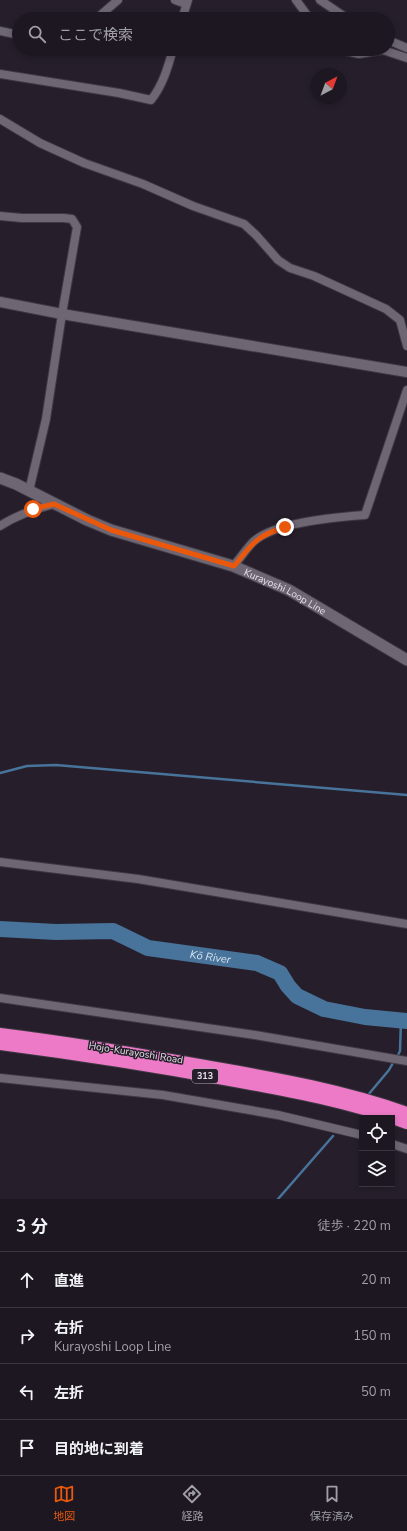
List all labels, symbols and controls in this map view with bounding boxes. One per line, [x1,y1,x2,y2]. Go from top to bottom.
search box [12,12,395,56]
icon: search [26,23,48,45]
text: ここで検索 [58,25,133,45]
north arrow [311,68,347,104]
route start [24,500,42,518]
route end [276,518,294,536]
street label: Kurayoshi Loop Line [242,566,328,618]
water label: Kō River [189,947,233,967]
street label: Hojo-Kurayoshi Road [88,1039,184,1067]
road number: 313 [192,1069,218,1083]
map controls [359,1115,395,1187]
button: locate [359,1115,395,1151]
button: layers [359,1151,395,1187]
text: 3 分 [16,1215,48,1238]
text: 徒歩 · 220 m [317,1217,391,1235]
icon: ahead [16,1269,38,1291]
text: 直進 [54,1271,84,1291]
text: 20 m [361,1271,391,1289]
text: 右折 [54,1318,84,1338]
icon: right [16,1325,38,1347]
text: 150 m [353,1327,391,1345]
text: Kurayoshi Loop Line [54,1338,171,1356]
icon: left [16,1381,38,1403]
text: 左折 [54,1383,84,1403]
text: 50 m [361,1383,391,1401]
icon: arrive [16,1437,38,1459]
text: 目的地に到着 [54,1439,144,1459]
tab: 地図 [53,1483,75,1524]
tab: 経路 [181,1483,203,1524]
tab: 保存済み [310,1483,354,1524]

